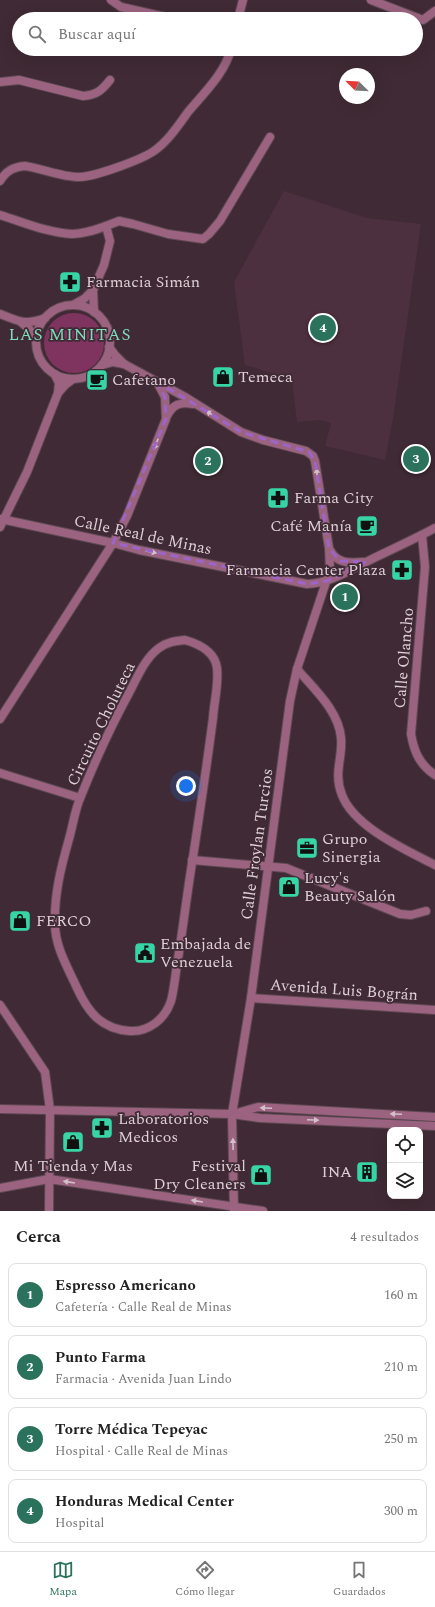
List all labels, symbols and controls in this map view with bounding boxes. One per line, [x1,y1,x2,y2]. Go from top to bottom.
search box [12,12,423,56]
icon: search [26,23,48,45]
text: Buscar aquí [58,23,136,46]
north arrow [339,68,375,104]
pharmacy icon: Farmacia Simán [57,269,83,295]
place label: Farmacia Simán [86,270,200,294]
pin: 4 [310,313,336,343]
district label: LAS MINITAS [8,322,132,348]
shop icon: Temeca [210,364,236,390]
place label: Temeca [238,365,293,389]
cafe icon: Cafetano [84,367,110,393]
place label: Cafetano [112,368,176,392]
one-way arrow [205,410,217,417]
one-way arrow [153,438,159,449]
pin: 3 [403,444,429,474]
pin: 2 [195,446,221,476]
one-way arrow [314,468,320,480]
pharmacy icon: Farma City [265,485,291,511]
place label: Farma City [294,486,374,510]
street label: Calle Real de Minas [72,509,214,561]
cafe icon: Café Manía [354,513,380,539]
place label: Café Manía [270,514,352,538]
one-way arrow [145,550,157,556]
pharmacy icon: Farmacia Center Plaza [389,557,415,583]
place label: Farmacia Center Plaza [226,558,386,582]
pin: 1 [332,582,358,612]
street label: Calle Olancho [388,607,420,709]
street label: Circuito Choluteca [61,658,141,790]
street label: Calle Froylan Turcios [235,767,279,921]
your location [176,776,196,796]
place label: Grupo Sinergia [322,827,381,869]
office icon: Grupo Sinergia [294,835,320,861]
place label: Lucy's Beauty Salón [304,866,396,908]
shop icon: Lucy's Beauty Salón [276,874,302,900]
shop icon: FERCO [7,908,33,934]
place label: FERCO [36,909,91,933]
place label: Embajada de Venezuela [160,932,251,974]
public building icon: Embajada de Venezuela [132,940,158,966]
street label: Avenida Luis Bográn [269,973,419,1007]
one-way arrow [260,1104,272,1111]
place label: Laboratorios Medicos [118,1107,209,1149]
one-way arrow [390,1111,402,1118]
pharmacy icon: Laboratorios Medicos [89,1115,115,1141]
one-way arrow [307,1117,319,1124]
map controls [387,1127,423,1199]
button: locate [387,1127,423,1163]
shop icon: Mi Tienda y Mas [60,1129,86,1155]
one-way arrow [230,1137,236,1150]
place label: Mi Tienda y Mas [13,1154,133,1178]
place label: Festival Dry Cleaners [153,1154,246,1196]
building icon: INA [354,1159,380,1185]
place label: INA [321,1160,352,1184]
shop icon: Festival Dry Cleaners [248,1162,274,1188]
button: layers [387,1163,423,1199]
one-way arrow [63,1179,75,1185]
one-way arrow [191,1198,203,1204]
text: Cerca [16,1224,61,1250]
text: 4 resultados [350,1227,419,1247]
text: Espresso Americano [55,1274,196,1297]
text: 1 [26,1285,34,1305]
text: 160 m [384,1285,418,1305]
text: Cafetería · Calle Real de Minas [55,1297,232,1317]
text: Punto Farma [55,1346,146,1369]
text: 2 [26,1357,34,1377]
text: 210 m [384,1357,418,1377]
text: Farmacia · Avenida Juan Lindo [55,1369,232,1389]
text: Torre Médica Tepeyac [55,1418,208,1441]
text: 3 [26,1429,34,1449]
text: 250 m [384,1429,418,1449]
text: Hospital · Calle Real de Minas [55,1441,228,1461]
text: Honduras Medical Center [55,1490,234,1513]
text: 4 [26,1501,34,1521]
text: 300 m [384,1501,418,1521]
text: Hospital [55,1513,104,1533]
tab: Mapa [49,1559,77,1600]
tab: Cómo llegar [175,1559,235,1600]
tab: Guardados [333,1559,386,1600]

